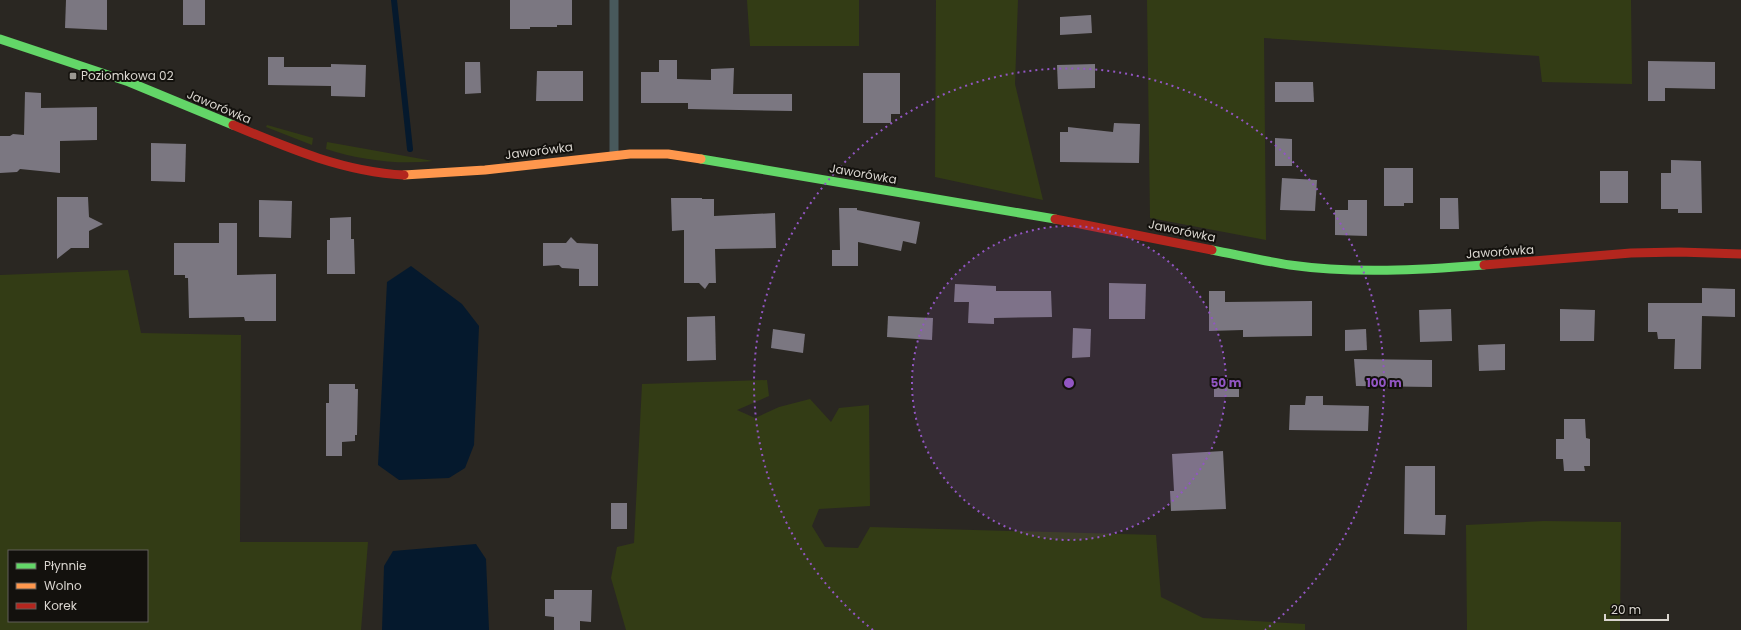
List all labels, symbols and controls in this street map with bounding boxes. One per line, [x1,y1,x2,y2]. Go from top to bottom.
place label: Poziomkowa 02 [81,67,174,84]
marker: Poziomkowa 02 [68,71,78,81]
street label: Jaworówka [184,85,254,128]
street label: Jaworówka [504,138,574,163]
street label: Jaworówka [828,159,898,188]
street label: Jaworówka [1147,215,1217,246]
street label: Jaworówka [1465,241,1535,262]
text: 50 m [1211,374,1242,391]
text: 100 m [1366,374,1402,391]
centre of rings [1062,376,1076,390]
legend [8,550,148,622]
text: Płynnie [44,557,86,574]
text: Wolno [44,577,82,594]
scale bar [1605,596,1668,622]
text: Korek [44,597,78,614]
text: 20 m [1611,601,1641,618]

